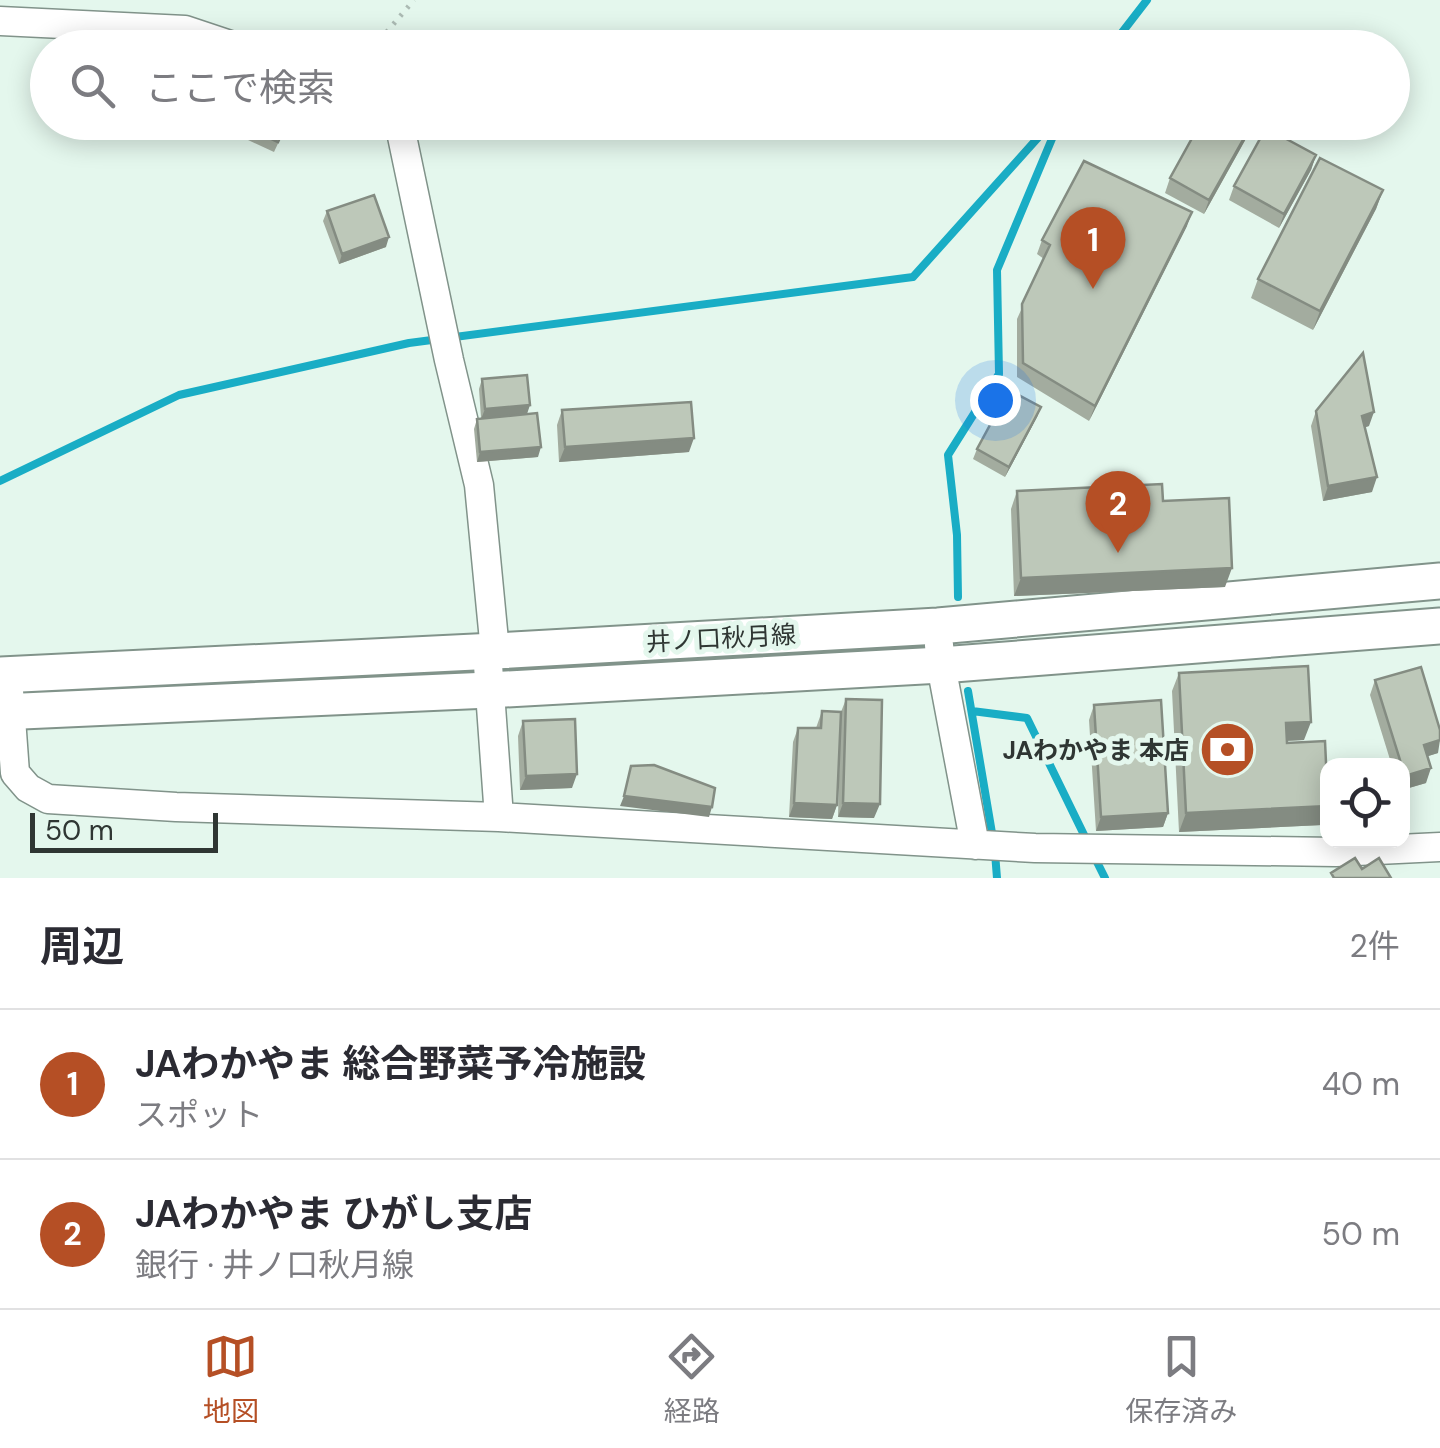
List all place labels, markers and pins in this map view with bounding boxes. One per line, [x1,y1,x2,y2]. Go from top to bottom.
pin: 1 [1060,206,1126,289]
pin: 2 [1086,470,1150,553]
bank icon: JAわかやま 本店 [1198,720,1258,780]
place label: JAわかやま 本店 [1003,734,1189,767]

